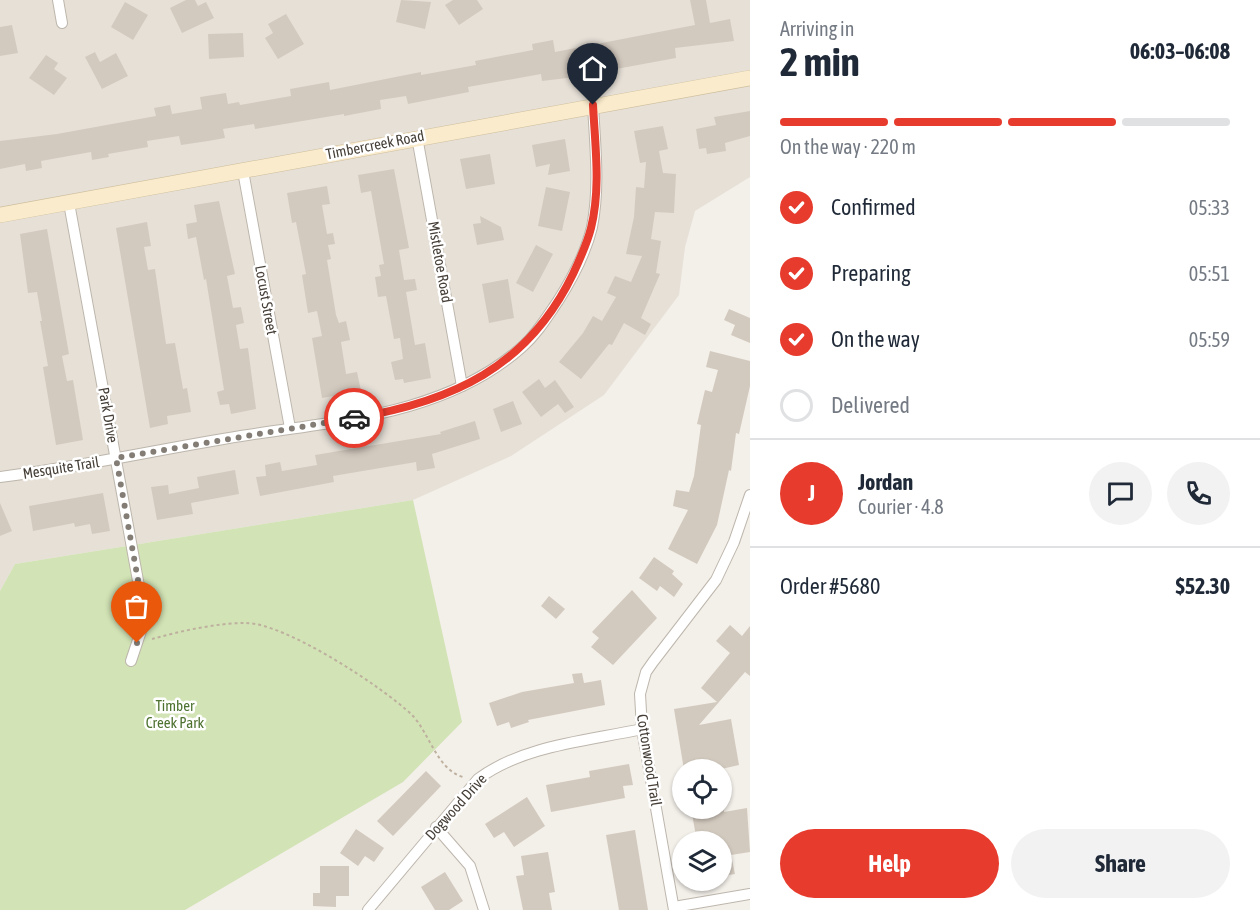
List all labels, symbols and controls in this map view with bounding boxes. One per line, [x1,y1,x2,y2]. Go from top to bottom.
text: Arriving in [780,17,854,40]
text: 06:03–06:08 [1130,38,1230,64]
text: 2 min [780,40,860,84]
pin [567,43,618,105]
icon: home [576,52,609,85]
street label: Timbercreek Road [324,127,425,162]
text: On the way · 220 m [780,135,916,158]
icon: check [780,191,813,224]
text: Confirmed [831,194,916,220]
text: 05:33 [1189,196,1230,219]
street label: Mistletoe Road [425,220,456,304]
icon: check [780,257,813,290]
text: Preparing [831,260,911,286]
text: 05:51 [1189,262,1230,285]
street label: Locust Street [252,264,281,336]
icon: check [780,323,813,356]
text: On the way [831,326,920,352]
text: 05:59 [1189,328,1230,351]
street label: Park Drive [95,386,122,444]
courier [324,388,384,448]
text: Delivered [831,392,910,418]
icon: car [338,402,371,435]
street label: Mesquite Trail [21,453,100,482]
button: chat [1089,462,1152,525]
button: phone [1167,462,1230,525]
text: Jordan [858,469,913,495]
text: J [808,480,815,506]
text: Courier · 4.8 [858,495,944,518]
text: Order #5680 [780,573,880,599]
text: $52.30 [1175,573,1230,599]
pin [111,581,162,643]
icon: bag [120,590,153,623]
park label: Timber Creek Park [146,697,205,731]
street label: Cottonwood Trail [634,713,665,807]
map controls [672,759,732,891]
button: locate [672,759,732,819]
street label: Dogwood Drive [422,770,490,843]
button: Help [780,829,999,898]
button: Share [1011,829,1230,898]
button: layers [672,831,732,891]

